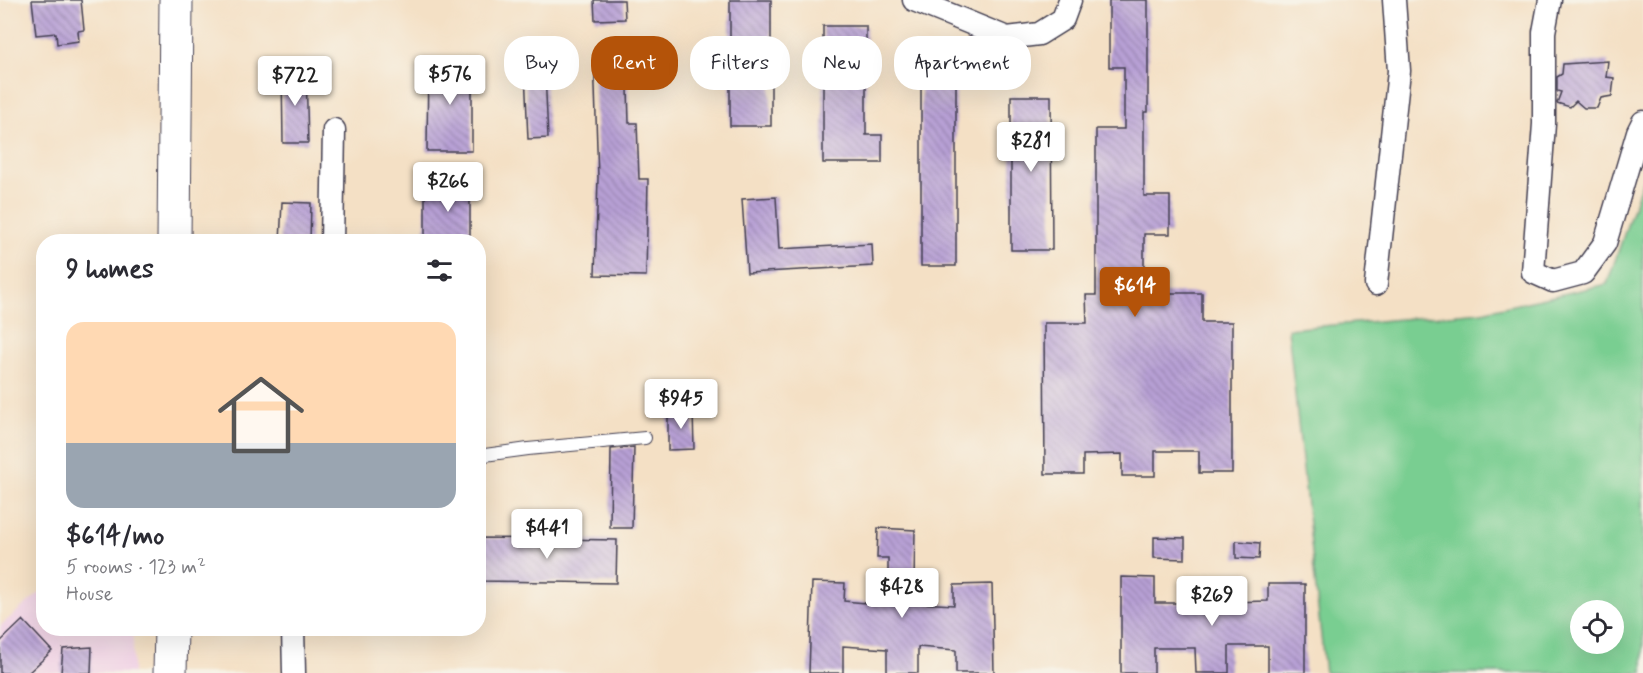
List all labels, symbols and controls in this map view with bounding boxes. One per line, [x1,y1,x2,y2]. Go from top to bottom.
chip: Buy [504,36,579,90]
chip: Rent [591,36,678,90]
chip: Filters [690,36,790,90]
chip: New [802,36,882,90]
chip: Apartment [894,36,1031,90]
pin: $576 [414,55,486,106]
pin: $722 [259,56,331,107]
text: $576 [428,61,472,88]
text: $722 [272,62,318,89]
pin: $281 [995,122,1067,173]
text: $281 [1011,128,1051,155]
pin: $266 [412,162,484,213]
text: $266 [427,168,469,195]
text: 9 homes [66,253,154,287]
icon: filters [423,254,456,287]
pin: $614 [1099,267,1171,318]
text: $614 [1114,273,1156,300]
icon: home [207,361,315,469]
pin: $945 [645,379,717,430]
text: $945 [659,385,703,412]
pin: $441 [511,509,583,560]
text: $441 [525,515,569,542]
text: $614/mo [66,520,164,554]
text: 5 rooms · 123 m² [66,554,206,581]
pin: $428 [866,568,938,619]
text: $428 [880,574,924,601]
pin: $269 [1176,576,1248,627]
text: House [66,581,113,608]
text: $269 [1190,582,1234,609]
map controls [1570,600,1624,654]
button: locate [1570,600,1624,654]

